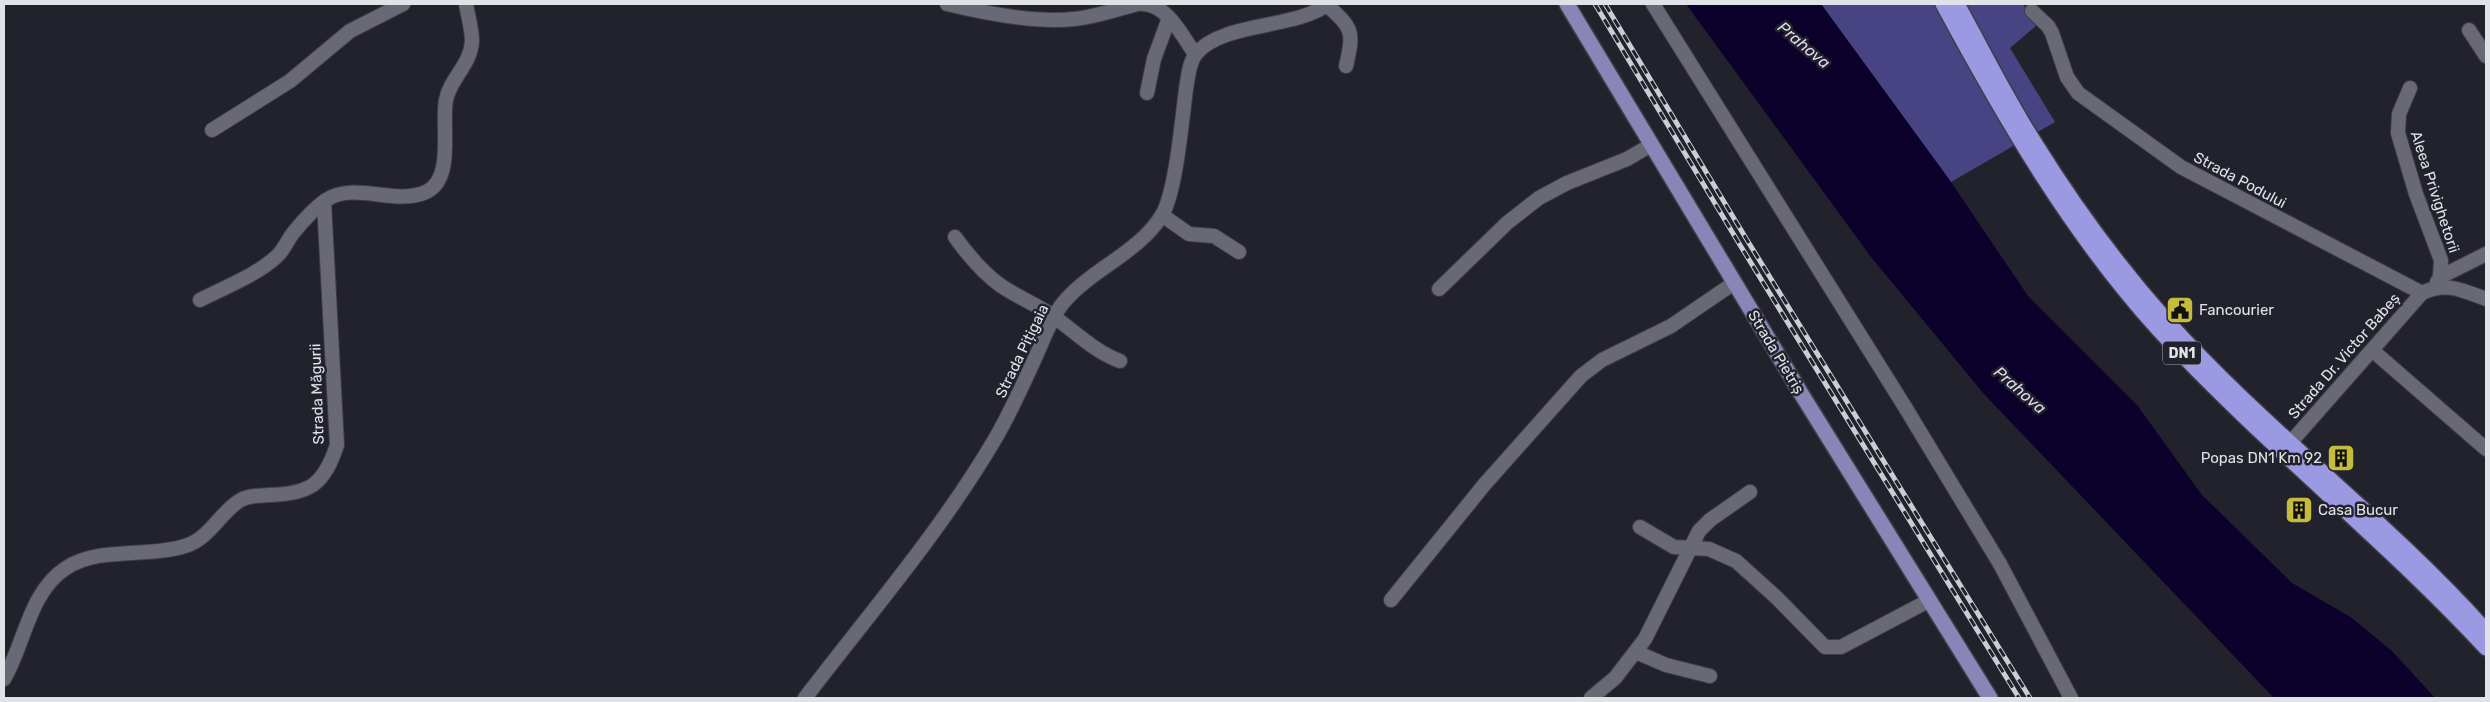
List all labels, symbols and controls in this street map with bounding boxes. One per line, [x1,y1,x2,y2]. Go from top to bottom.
water label: Prahova [1774,18,1834,72]
street label: Aleea Privighetorii [2407,129,2463,255]
street label: Strada Podului [2191,148,2289,212]
street label: Strada Dr. Victor Babeș [2284,289,2404,423]
public building icon: Fancourier [2165,295,2195,325]
street label: Strada Pițigaia [992,301,1052,401]
place label: Fancourier [2199,301,2274,319]
street label: Strada Pietriș [1744,307,1808,397]
road number: DN1 [2163,342,2201,364]
street label: Strada Măgurii [306,343,328,445]
water label: Prahova [1990,362,2050,418]
building icon: Popas DN1 Km 92 [2326,443,2356,473]
place label: Popas DN1 Km 92 [2201,449,2322,467]
building icon: Casa Bucur [2284,495,2314,525]
place label: Casa Bucur [2318,501,2398,519]

